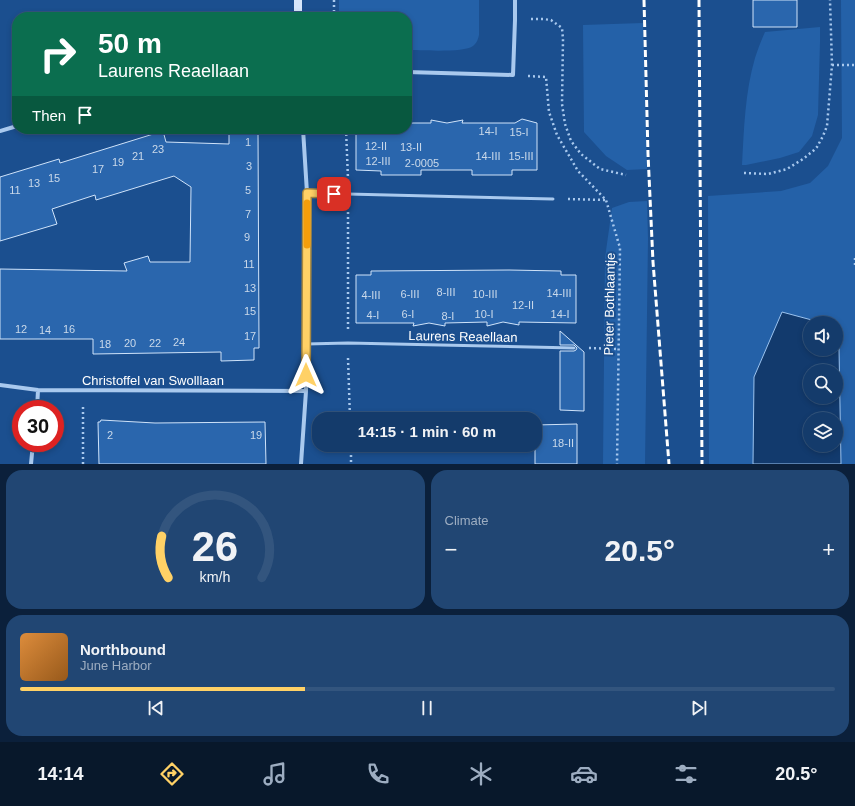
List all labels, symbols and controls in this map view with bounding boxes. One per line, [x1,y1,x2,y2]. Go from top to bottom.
icon: right [32,28,84,80]
text: 50 m [98,28,162,59]
text: Laurens Reaellaan [98,61,249,81]
icon: arrive [74,104,96,126]
text: Then [32,107,66,124]
house number: 14-I [479,125,497,137]
house number: 15-I [510,126,528,138]
house number: 1 [245,136,251,148]
house number: 12-II [365,140,387,152]
house number: 13-II [400,141,422,153]
house number: 23 [152,143,164,155]
house number: 21 [132,150,144,162]
house number: 14-III [475,150,501,162]
house number: 15-III [508,150,534,162]
house number: 12-III [365,155,391,167]
house number: 19 [112,156,124,168]
house number: 2-0005 [405,157,439,169]
house number: 3 [246,160,252,172]
house number: 17 [92,163,104,175]
house number: 15 [48,172,60,184]
house number: 13 [28,177,40,189]
pin [317,177,351,211]
icon: arrive [323,183,345,205]
house number: 11 [9,184,21,196]
house number: 5 [245,184,251,196]
house number: 7 [245,208,251,220]
house number: 9 [244,231,250,243]
street label: Pieter Bothlaantje [601,253,618,355]
house number: 11 [243,258,255,270]
house number: 13 [244,282,256,294]
house number: 8-III [437,286,455,298]
house number: 14-III [546,287,572,299]
house number: 6-III [401,288,419,300]
house number: 10-III [472,288,498,300]
house number: 4-III [362,289,380,301]
house number: 12-II [512,299,534,311]
house number: 15 [244,305,256,317]
house number: 6-I [402,308,414,320]
house number: 10-I [475,308,493,320]
house number: 14-I [551,308,569,320]
house number: 4-I [367,309,379,321]
house number: 8-I [442,310,454,322]
map controls [803,316,843,452]
button: sound [803,316,843,356]
house number: 12 [15,323,27,335]
house number: 16 [63,323,75,335]
house number: 14 [39,324,51,336]
street label: Laurens Reaellaan [408,328,518,345]
house number: 17 [244,330,256,342]
house number: 24 [173,336,185,348]
house number: 20 [124,337,136,349]
house number: 22 [149,337,161,349]
house number: 18 [99,338,111,350]
position arrow [285,354,327,396]
button: search [803,364,843,404]
street label: Christoffel van Swolllaan [82,373,224,388]
speed limit sign: 30 [12,400,64,452]
button: layers [803,412,843,452]
text: 14:15 · 1 min · 60 m [358,423,496,440]
house number: 2 [107,429,113,441]
house number: 19 [250,429,262,441]
house number: 18-II [552,437,574,449]
text: Climate [445,513,489,528]
text: 26 [192,522,238,569]
text: 20.5° [605,534,675,567]
text: − [445,537,457,562]
text: + [822,537,835,562]
text: km/h [200,568,231,584]
text: Northbound [80,641,166,658]
text: June Harbor [80,658,152,673]
icon: previous [145,697,167,719]
icon: pause [416,697,438,719]
icon: next [688,697,710,719]
icon: directions [158,760,186,788]
icon: music [261,760,289,788]
icon: phone [364,760,392,788]
icon: climate [467,760,495,788]
icon: car [570,760,598,788]
icon: filters [672,760,700,788]
text: 14:14 [37,764,83,784]
text: 20.5° [775,764,817,784]

